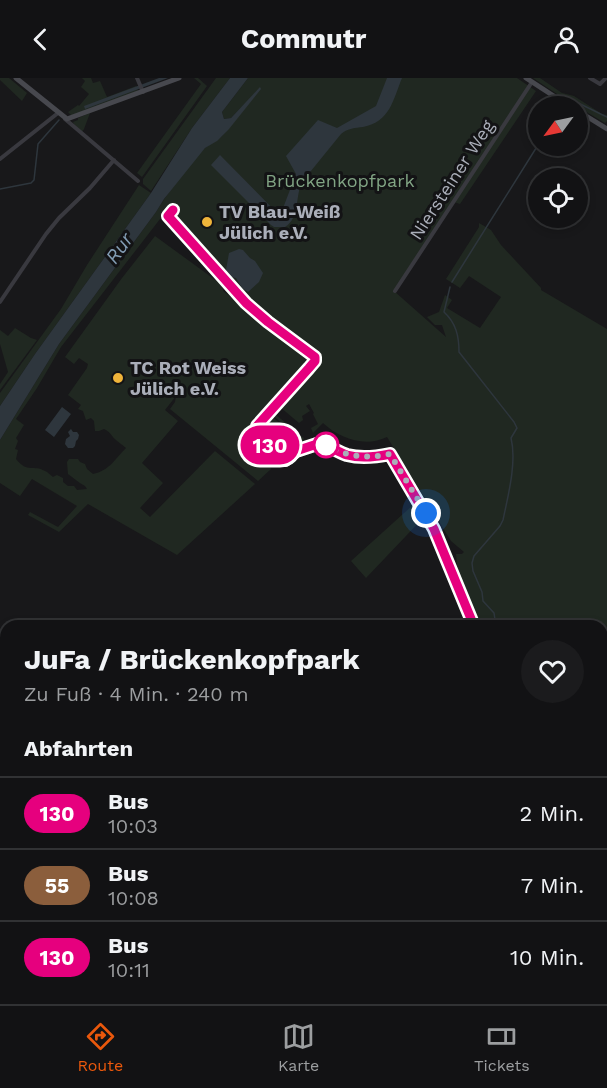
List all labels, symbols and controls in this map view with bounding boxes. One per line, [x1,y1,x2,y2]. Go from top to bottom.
icon: back [24,23,57,56]
text: Commutr [241,23,366,55]
icon: person [550,23,583,56]
north arrow [528,96,588,156]
map controls [528,96,588,228]
street label: Niersteiner Weg [405,116,498,243]
button: locate [528,168,588,228]
park label: Brückenkopfpark [265,170,415,191]
place label: TV Blau-Weiß Jülich e.V. [219,201,341,243]
marker: TV Blau-Weiß Jülich e.V. [200,215,214,229]
water label: Rur [100,227,139,268]
place label: TC Rot Weiss Jülich e.V. [130,357,247,399]
marker: TC Rot Weiss Jülich e.V. [111,371,125,385]
line badge: 130 [236,426,304,464]
unlabelled marker [313,432,339,458]
text: 130 [252,433,288,458]
your location [411,498,441,528]
button: heart [521,640,584,703]
text: JuFa / Brückenkopfpark [24,643,360,676]
text: Zu Fuß · 4 Min. · 240 m [24,682,248,706]
text: Abfahrten [24,736,133,761]
text: Bus [108,789,148,814]
text: 130 [39,801,75,826]
text: 2 Min. [520,801,584,826]
text: 10:03 [108,814,158,838]
text: Bus [108,861,148,886]
text: 55 [45,873,69,898]
text: 7 Min. [521,873,584,898]
text: 10:08 [108,886,159,910]
text: Bus [108,933,148,958]
text: 130 [39,945,75,970]
text: 10 Min. [510,945,584,970]
text: 10:11 [108,958,150,982]
tab: Route [77,1020,123,1075]
tab: Karte [278,1020,319,1075]
tab: Tickets [474,1020,530,1075]

